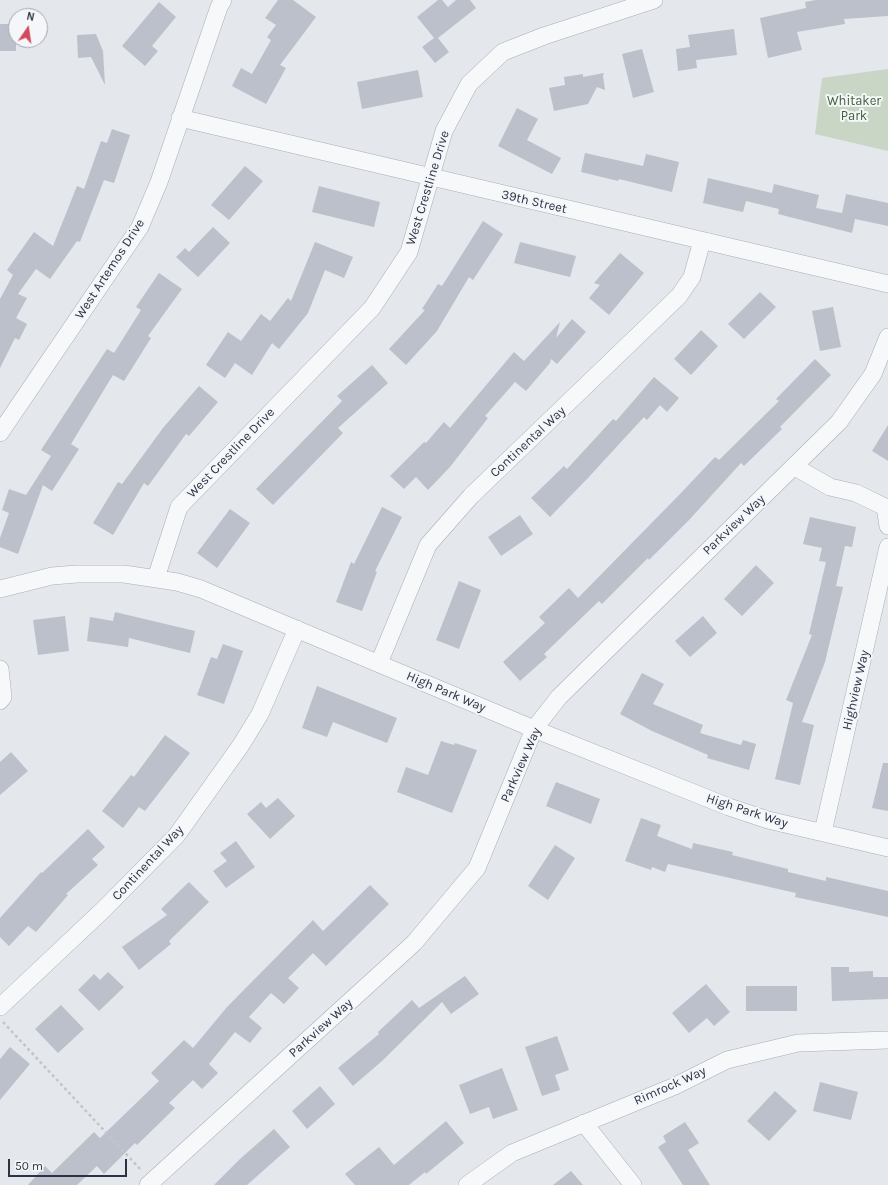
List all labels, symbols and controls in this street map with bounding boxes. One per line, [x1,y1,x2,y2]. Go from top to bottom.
north arrow [8,8,48,48]
text: N [25,10,36,24]
park label: Whitaker Park [827,93,881,124]
street label: West Crestline Drive [403,129,453,247]
street label: 39th Street [500,187,568,217]
street label: West Artemos Drive [72,216,148,322]
street label: Continental Way [487,403,569,481]
street label: West Crestline Drive [184,405,278,501]
street label: Parkview Way [700,491,768,559]
street label: Highview Way [839,648,873,732]
street label: High Park Way [404,668,488,716]
street label: Parkview Way [498,725,544,805]
street label: High Park Way [704,790,790,832]
street label: Continental Way [109,822,187,904]
street label: Parkview Way [286,995,356,1061]
street label: Rimrock Way [632,1063,708,1109]
scale bar [10,1151,129,1177]
text: 50 m [15,1159,43,1173]

